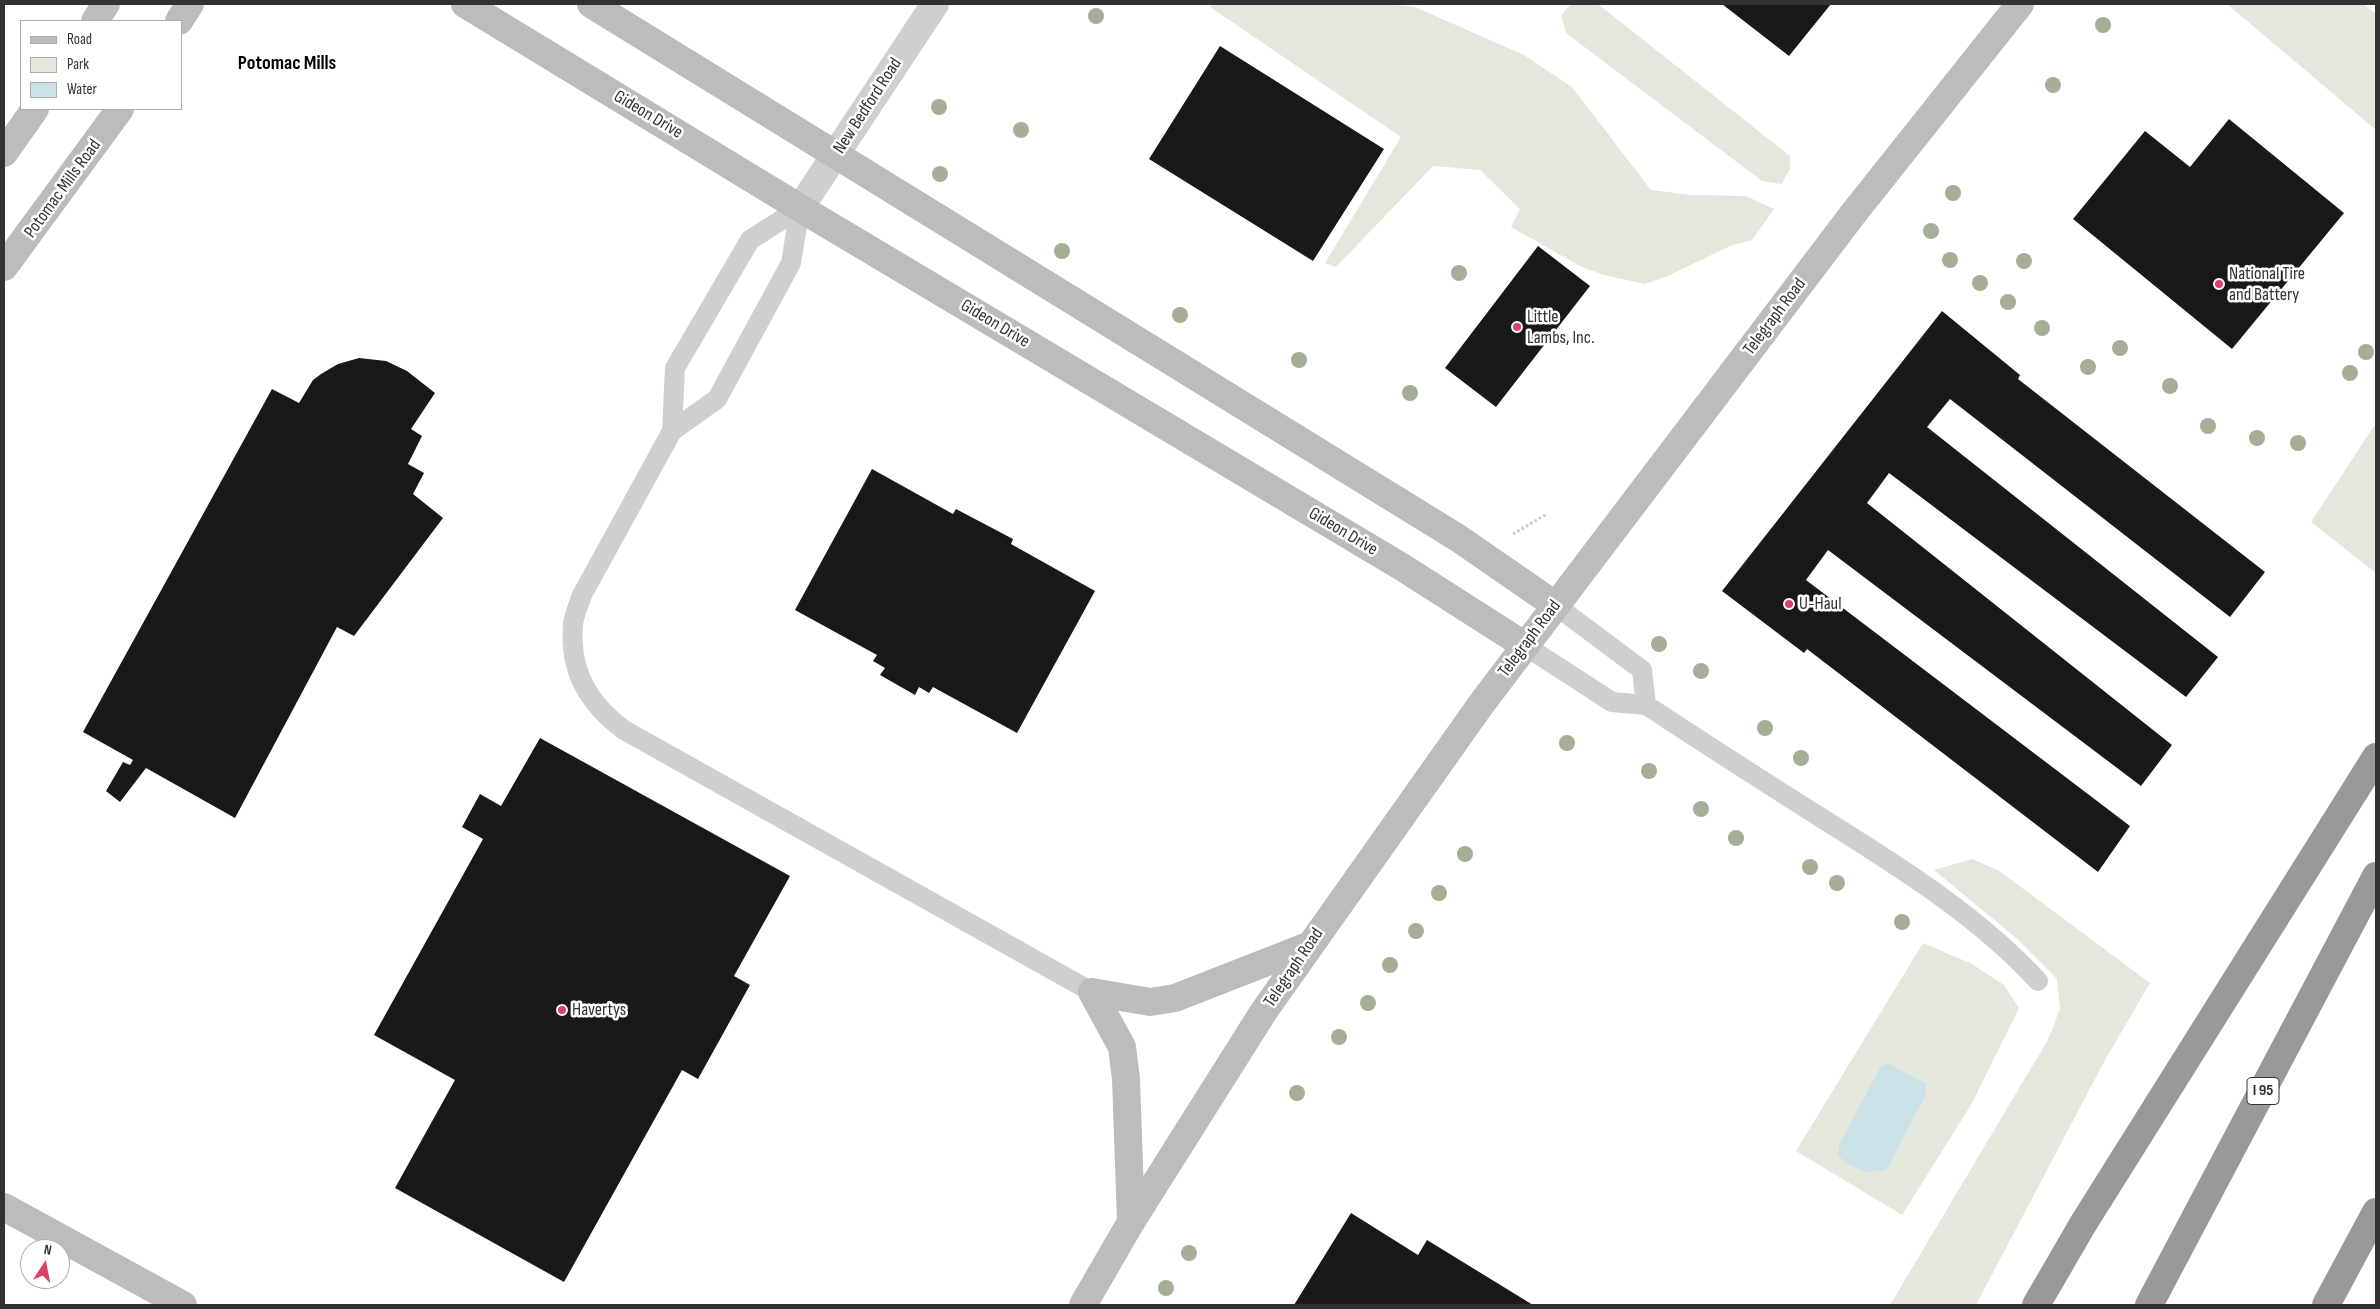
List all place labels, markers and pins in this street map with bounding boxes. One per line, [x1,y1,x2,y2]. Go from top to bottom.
place label: National Tire and Battery [2229,263,2305,306]
marker: National Tire and Battery [2213,278,2225,290]
place label: Little Lambs, Inc. [1527,306,1595,348]
marker: Little Lambs, Inc. [1511,321,1523,333]
place label: U-Haul [1799,593,1841,615]
marker: U-Haul [1783,598,1795,610]
place label: Havertys [572,999,626,1021]
marker: Havertys [556,1004,568,1016]

